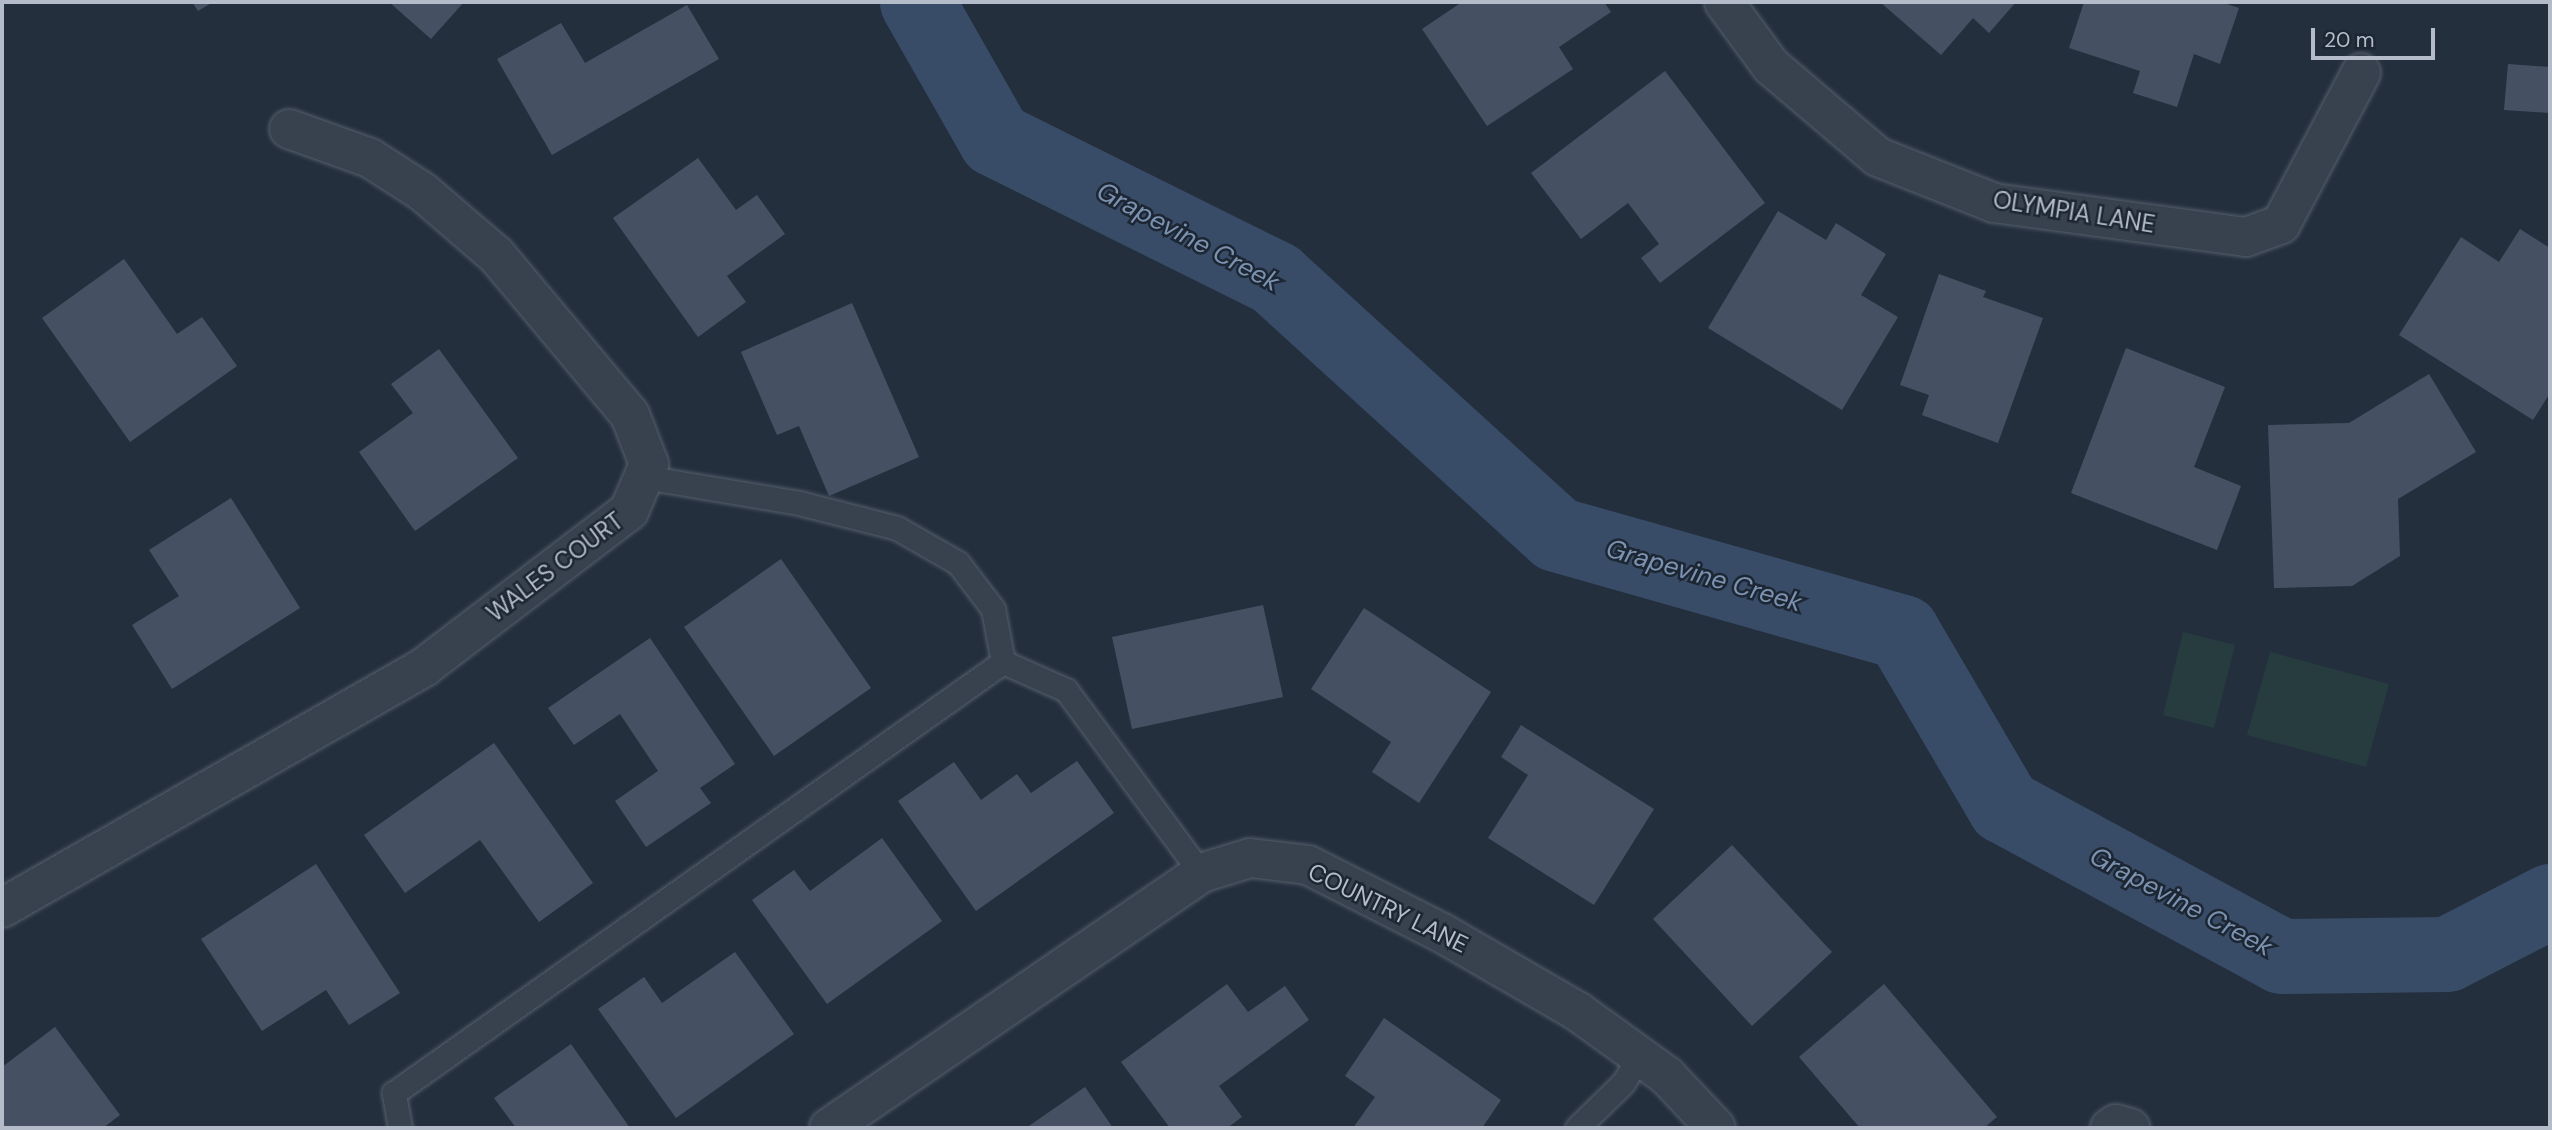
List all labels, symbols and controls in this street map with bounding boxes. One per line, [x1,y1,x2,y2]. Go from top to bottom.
scale bar [2314,14,2438,58]
text: 20 m [2324,26,2375,54]
water label: Grapevine Creek [1091,176,1285,298]
street label: OLYMPIA LANE [1991,185,2157,239]
street label: WALES COURT [481,506,629,628]
water label: Grapevine Creek [1602,533,1806,619]
water label: Grapevine Creek [2084,841,2278,963]
street label: COUNTRY LANE [1303,857,1473,959]

